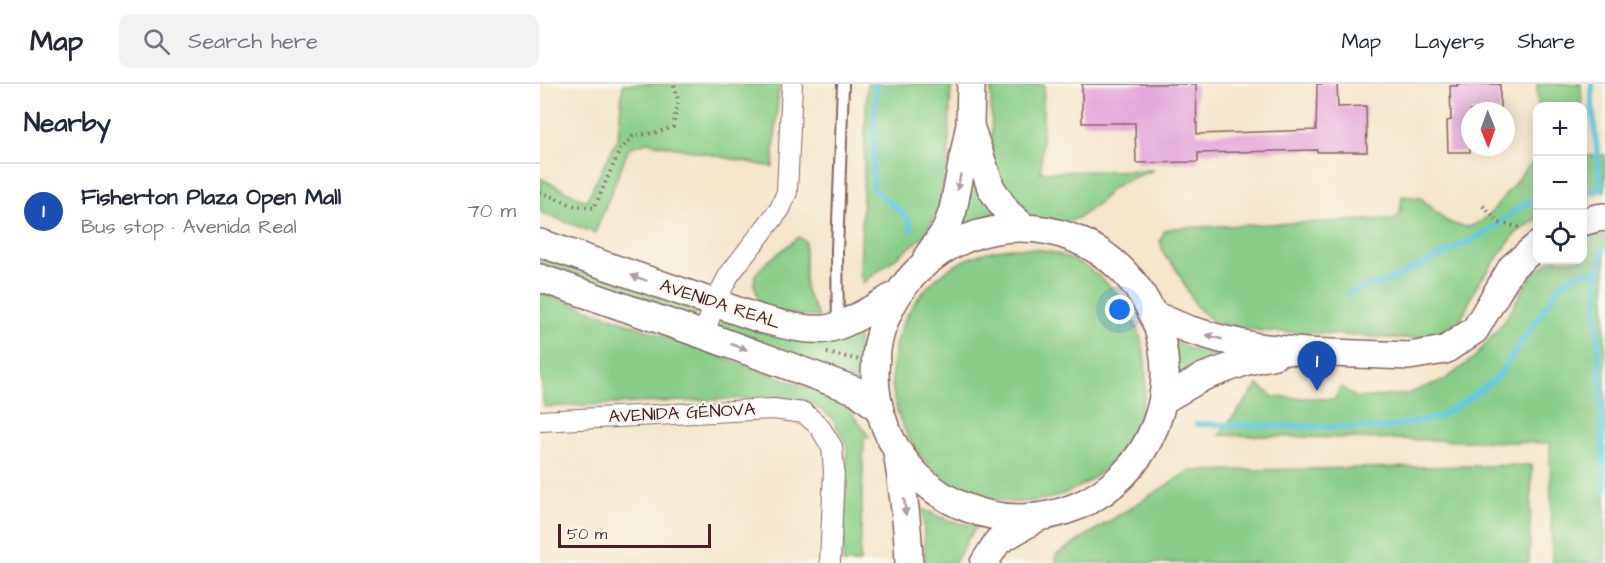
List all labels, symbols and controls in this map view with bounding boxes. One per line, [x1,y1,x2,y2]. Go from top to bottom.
search box [119,14,539,68]
text: Map [30,22,83,61]
icon: search [140,25,173,58]
text: Search here [188,26,318,57]
text: Map [1341,27,1381,56]
text: Layers [1414,27,1484,56]
text: Share [1517,27,1575,56]
north arrow [1461,102,1515,156]
map controls [1533,102,1587,264]
button: + [1533,102,1587,156]
text: Nearby [24,105,111,141]
button: − [1533,156,1587,210]
one-way arrow [954,173,963,192]
text: Fisherton Plaza Open Mall [81,182,341,213]
text: 1 [42,197,45,225]
text: 70 m [468,197,516,225]
button: locate [1533,210,1587,264]
text: Bus stop · Avenida Real [81,213,297,241]
one-way arrow [630,272,648,282]
street label: AVENIDA REAL [657,273,784,335]
your location [1105,295,1134,324]
one-way arrow [1205,332,1223,341]
pin: 1 [1298,342,1336,391]
one-way arrow [730,343,748,353]
street label: AVENIDA GÉNOVA [608,397,757,429]
one-way arrow [901,497,910,516]
scale bar [558,521,711,548]
text: 50 m [567,523,607,545]

